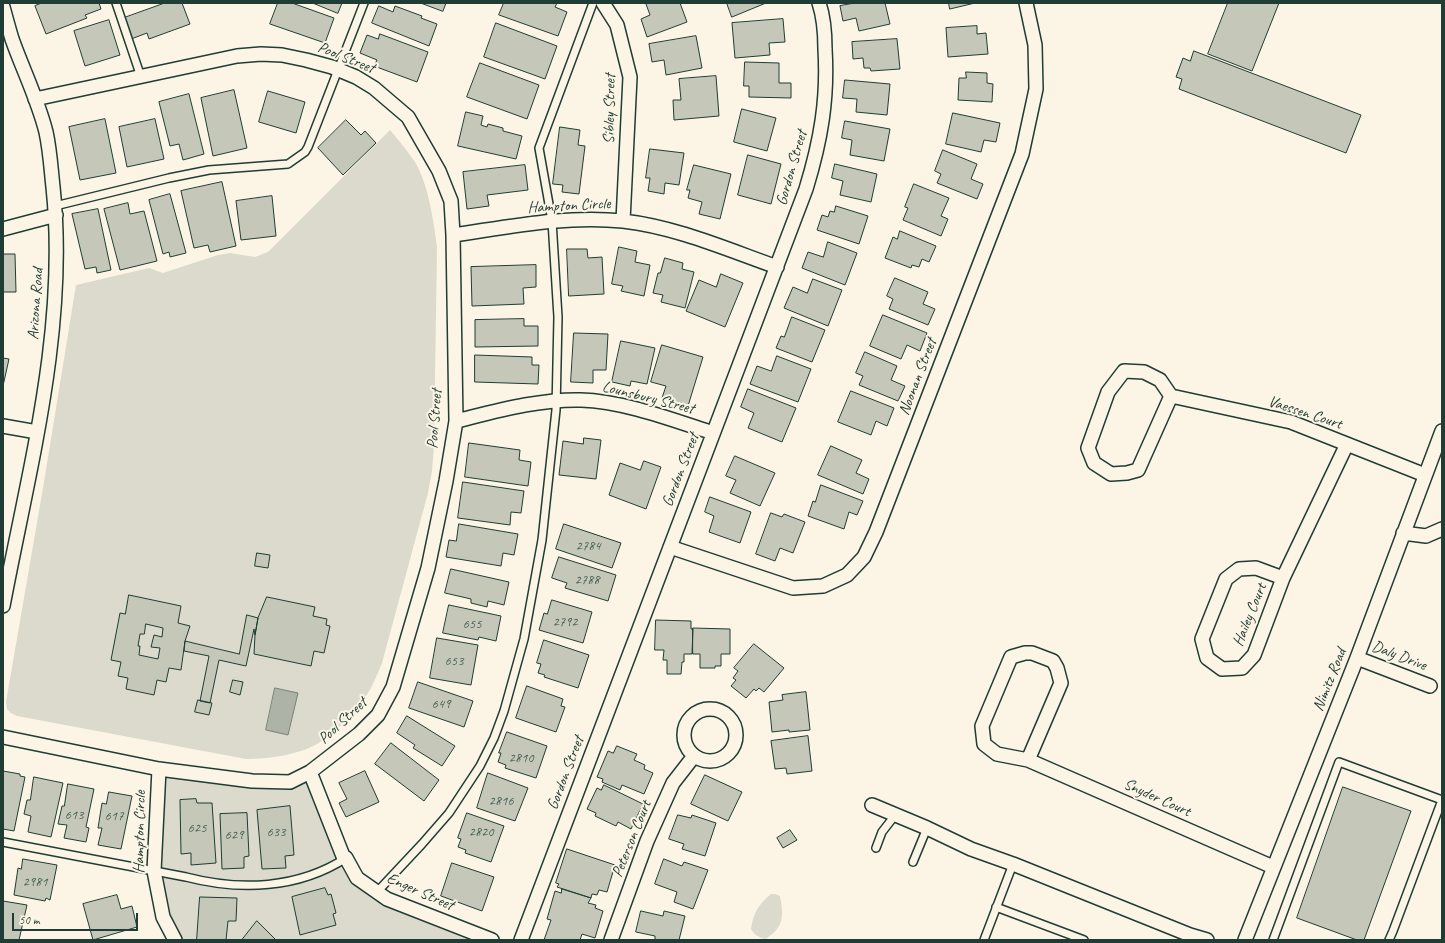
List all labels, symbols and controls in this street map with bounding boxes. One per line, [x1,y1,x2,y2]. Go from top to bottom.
street label: Pool Street [315,38,377,78]
street label: Sibley Street [600,74,620,144]
street label: Gordon Street [772,128,812,208]
street label: Hampton Circle [527,194,611,218]
street label: Arizona Road [24,268,48,340]
street label: Noonan Street [895,336,941,418]
street label: Lounsbury Street [600,377,696,419]
street label: Pool Street [423,389,447,449]
street label: Vaessen Court [1266,392,1344,434]
street label: Gordon Street [658,431,704,509]
house number: 2784 [575,538,601,554]
house number: 2788 [574,572,600,588]
street label: Hailey Court [1229,581,1271,649]
house number: 2792 [552,614,578,630]
house number: 655 [463,616,481,632]
street label: Daly Drive [1369,637,1429,675]
street label: Nimitz Road [1309,646,1351,714]
house number: 653 [445,653,463,669]
street label: Pool Street [315,694,371,748]
house number: 649 [432,696,450,712]
street label: Gordon Street [543,734,589,812]
house number: 2810 [508,750,534,766]
street label: Snyder Court [1120,775,1194,821]
street label: Hampton Circle [130,790,150,874]
house number: 2816 [488,793,514,809]
street label: Peterson Court [608,798,656,880]
house number: 613 [65,807,83,823]
house number: 617 [105,808,123,824]
house number: 625 [188,820,206,836]
house number: 633 [267,824,285,840]
house number: 2820 [468,824,494,840]
house number: 629 [225,827,243,843]
street label: Enger Street [384,869,456,915]
house number: 2981 [22,874,48,890]
scale bar [14,905,140,931]
text: 50 m [19,912,39,928]

